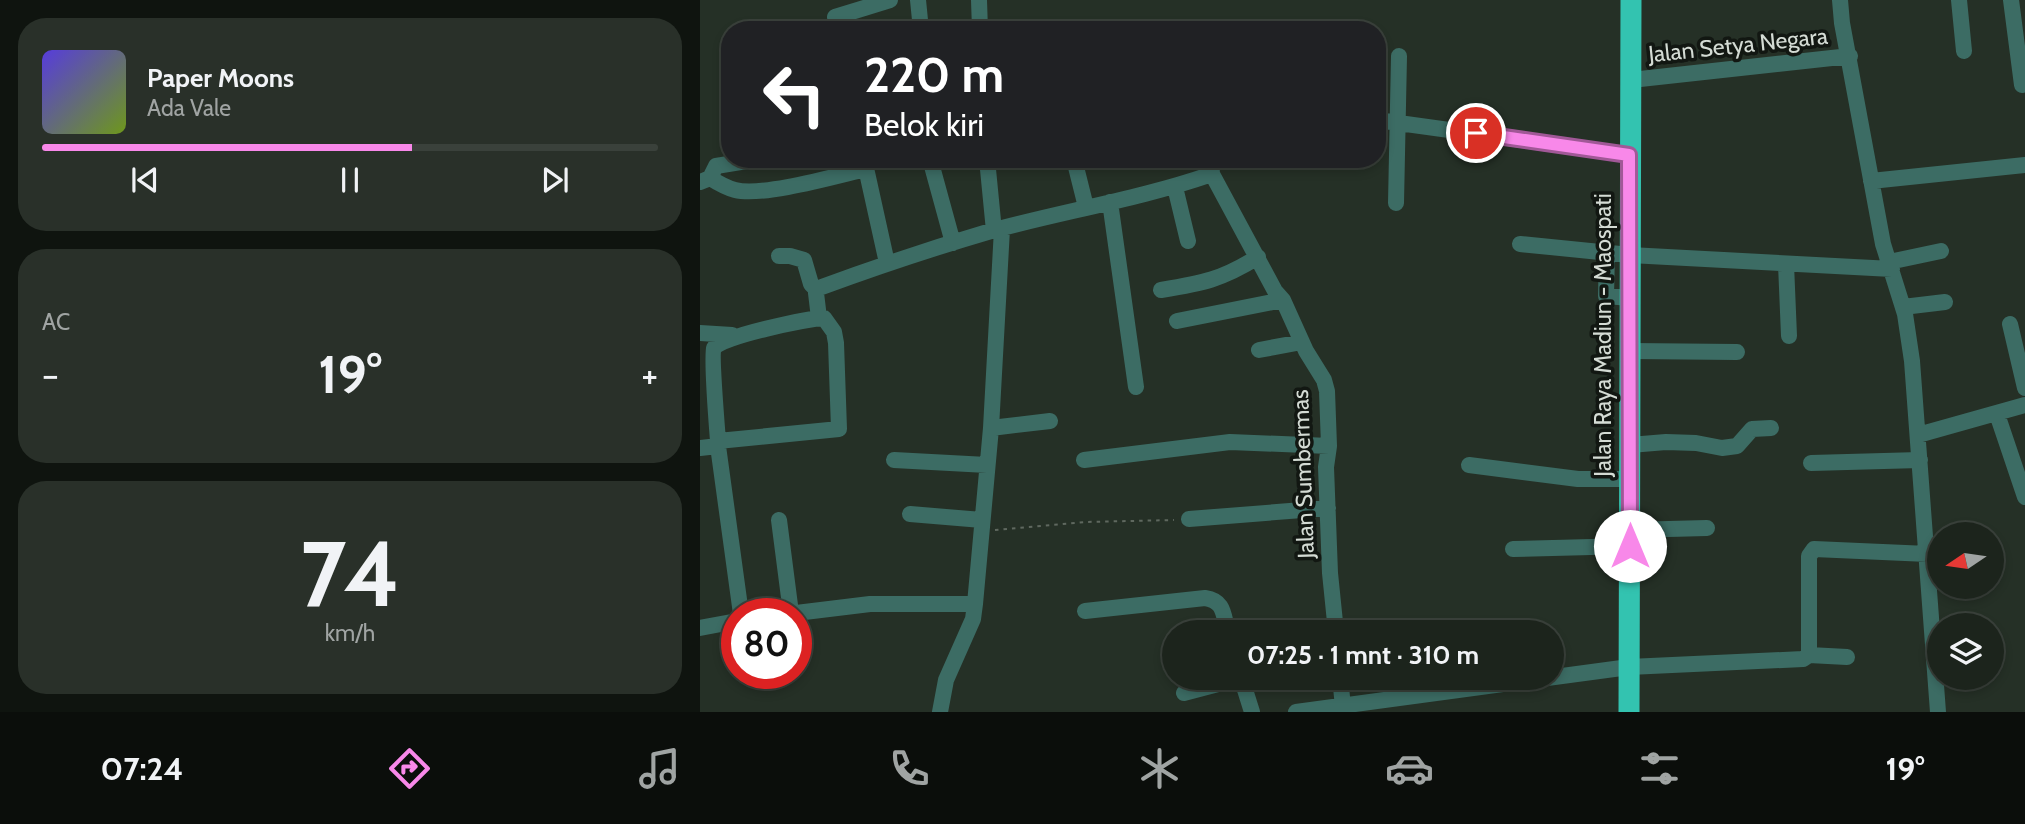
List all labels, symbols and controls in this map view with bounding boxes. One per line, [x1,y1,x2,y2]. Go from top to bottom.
street label: Jalan Setya Negara [1646,22,1829,68]
text: 220 m [864,45,1004,104]
icon: left [749,49,840,140]
text: Paper Moons [147,62,294,94]
text: Ada Vale [147,94,231,122]
pin [1446,103,1506,163]
text: Belok kiri [864,105,984,144]
icon: arrive [1457,114,1495,152]
icon: previous [126,161,164,199]
icon: pause [331,161,369,199]
icon: next [536,161,574,199]
street label: Jalan Raya Madiun - Maospati [1589,193,1617,478]
text: AC [42,308,70,336]
text: 19° [318,343,382,406]
text: − [42,351,59,398]
text: + [641,351,658,398]
street label: Jalan Sumbermas [1286,389,1320,560]
position arrow [1593,509,1667,583]
text: 74 [300,518,400,629]
north arrow [1927,522,2004,598]
map controls [1927,522,2004,690]
speed limit sign: 80 [721,598,812,689]
button: layers [1927,613,2004,690]
text: km/h [325,619,375,647]
text: 07:25 · 1 mnt · 310 m [1247,639,1479,671]
icon: directions [385,744,434,793]
icon: music [635,744,684,793]
icon: phone [885,744,934,793]
icon: climate [1135,744,1184,793]
icon: car [1385,744,1434,793]
icon: filters [1635,744,1684,793]
text: 07:24 [101,749,183,788]
text: 19° [1885,749,1924,788]

